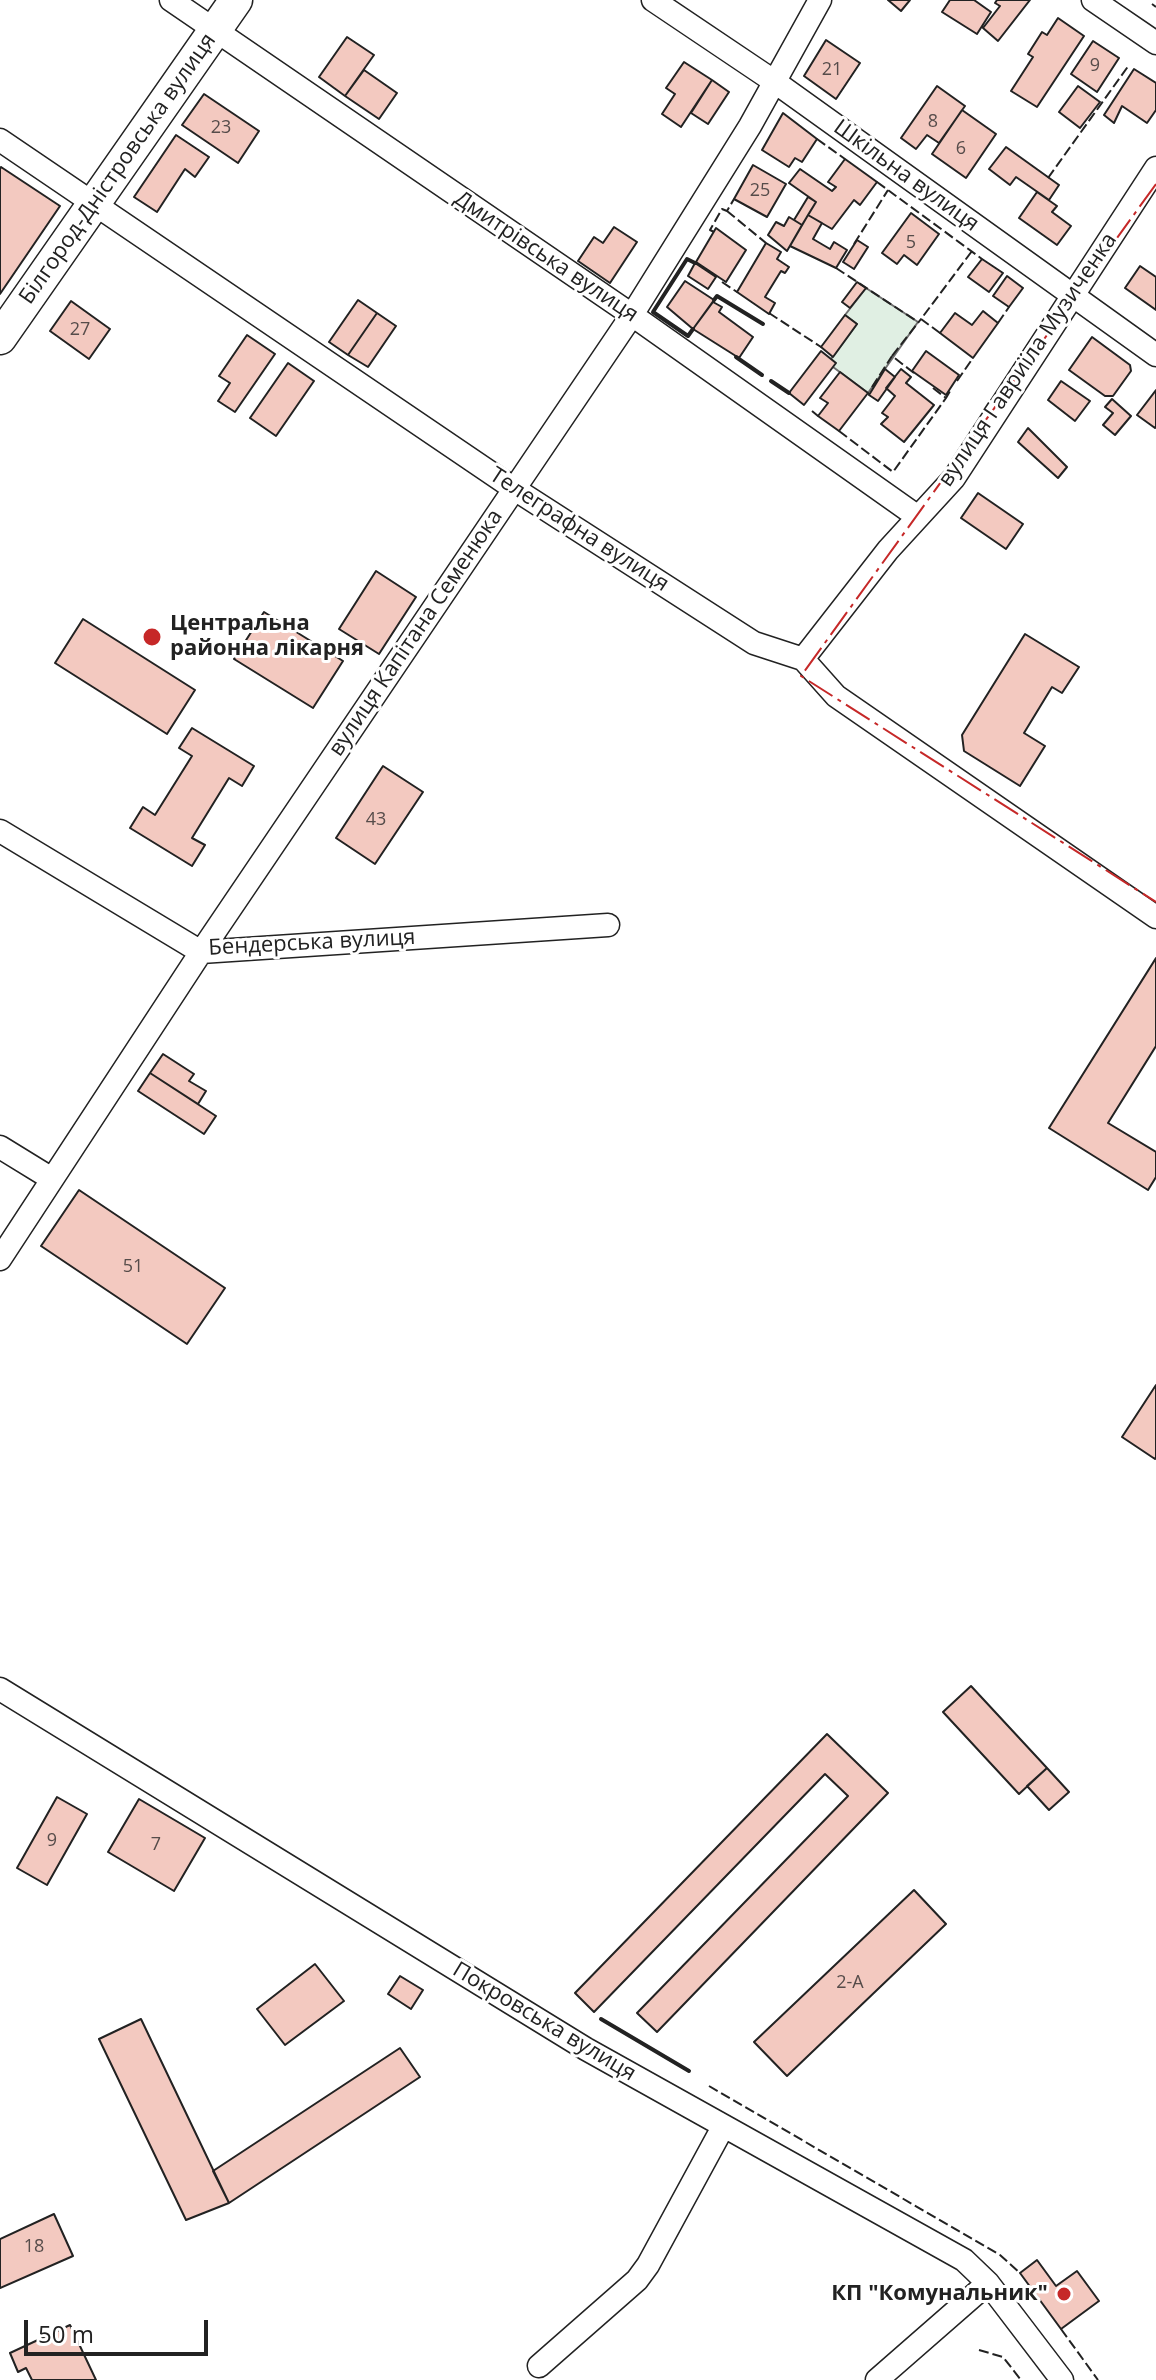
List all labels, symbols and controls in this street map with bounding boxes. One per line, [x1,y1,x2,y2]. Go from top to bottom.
street label: Білгород-Дністровська вулиця [14,29,222,309]
house number: 9 [1090,55,1100,77]
house number: 21 [822,59,842,81]
house number: 8 [928,111,938,133]
street label: Шкільна вулиця [828,114,984,238]
house number: 23 [211,117,231,139]
house number: 6 [956,138,966,160]
house number: 25 [750,180,770,202]
street label: Дмитрівська вулиця [449,186,643,328]
street label: вулиця Гавриїла Музиченка [933,228,1123,492]
house number: 5 [906,232,916,254]
house number: 27 [70,319,90,341]
street label: Телеграфна вулиця [484,462,674,598]
street label: вулиця Капітана Семенюка [324,505,508,761]
place label: Центральна районна лікарня [170,611,364,662]
marker: Центральна районна лікарня [141,626,163,648]
house number: 43 [366,809,386,831]
street label: Бендерська вулиця [208,924,416,962]
house number: 51 [123,1256,143,1278]
house number: 9 [47,1830,57,1852]
house number: 7 [151,1834,161,1856]
street label: Покровська вулиця [448,1957,640,2087]
house number: 2-А [836,1972,864,1994]
house number: 18 [24,2236,44,2258]
place label: КП "Комунальник" [831,2281,1048,2307]
marker: КП "Комунальник" [1055,2285,1073,2303]
scale bar [28,2304,212,2354]
text: 50 m [38,2317,94,2350]

